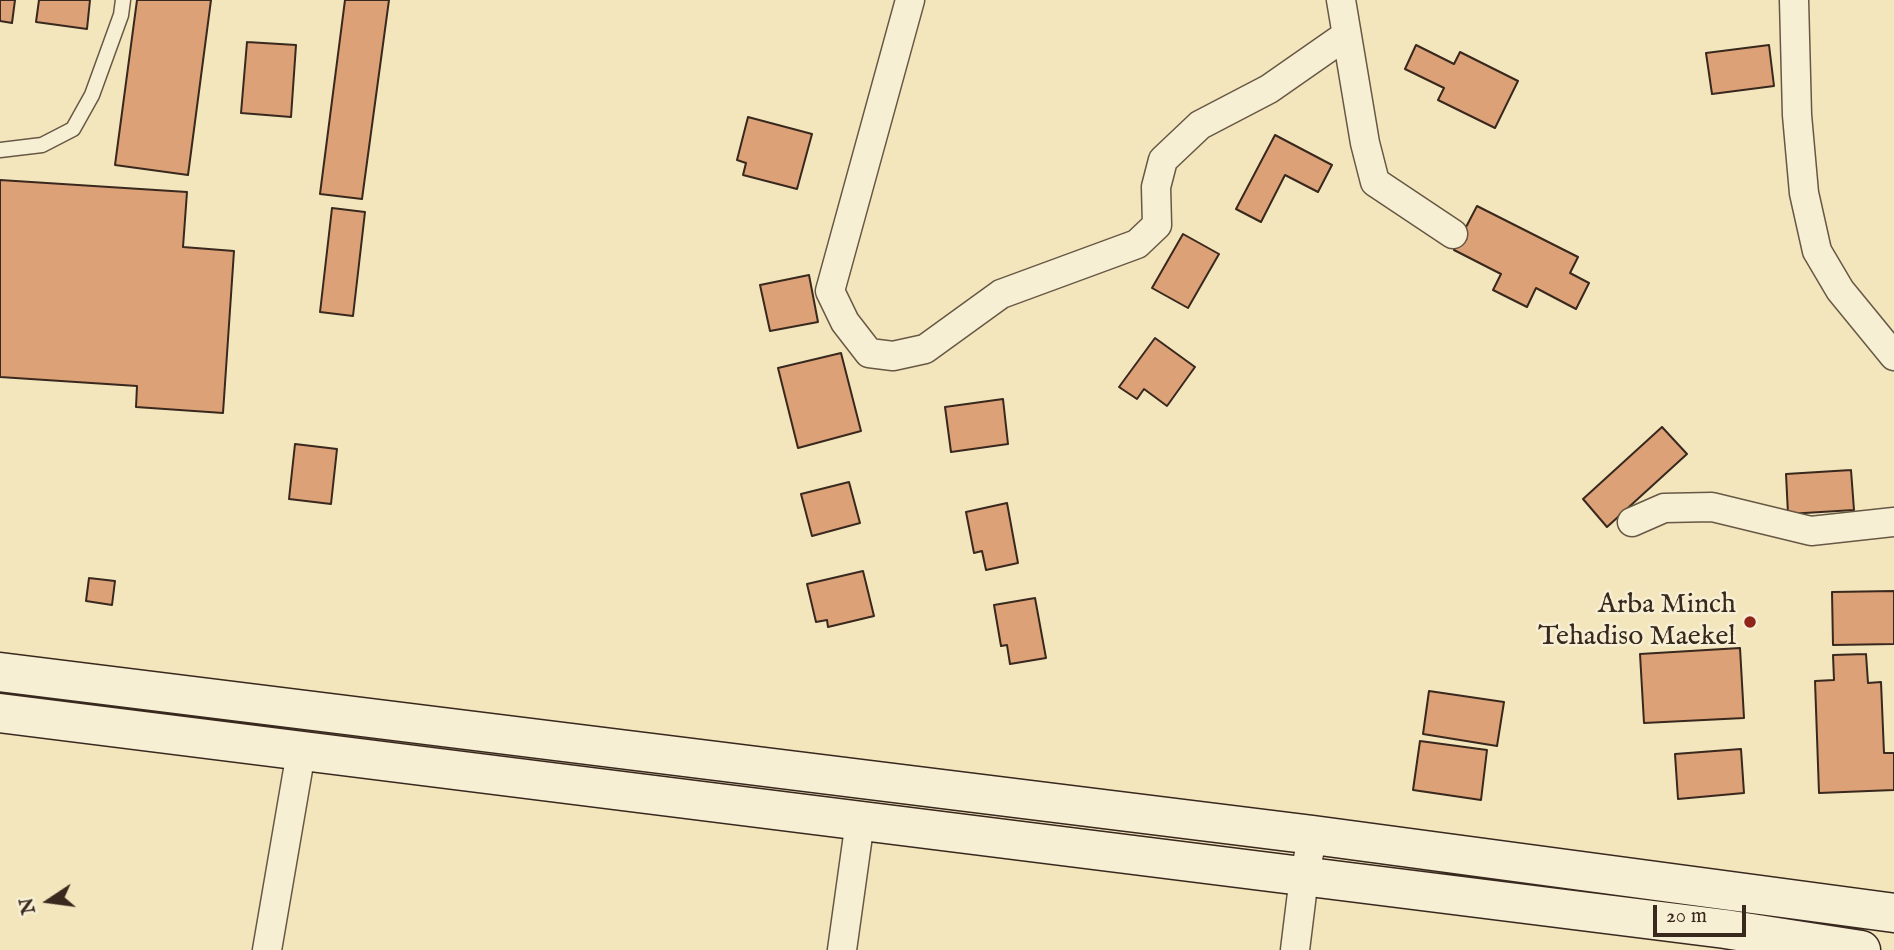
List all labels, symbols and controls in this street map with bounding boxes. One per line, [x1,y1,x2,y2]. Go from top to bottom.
place label: Arba Minch Tehadiso Maekel [1538,589,1736,655]
marker: Arba Minch Tehadiso Maekel [1742,614,1758,630]
north arrow [14,866,84,936]
scale bar [1656,890,1749,934]
text: N [15,895,42,916]
text: 20 m [1666,903,1707,930]

